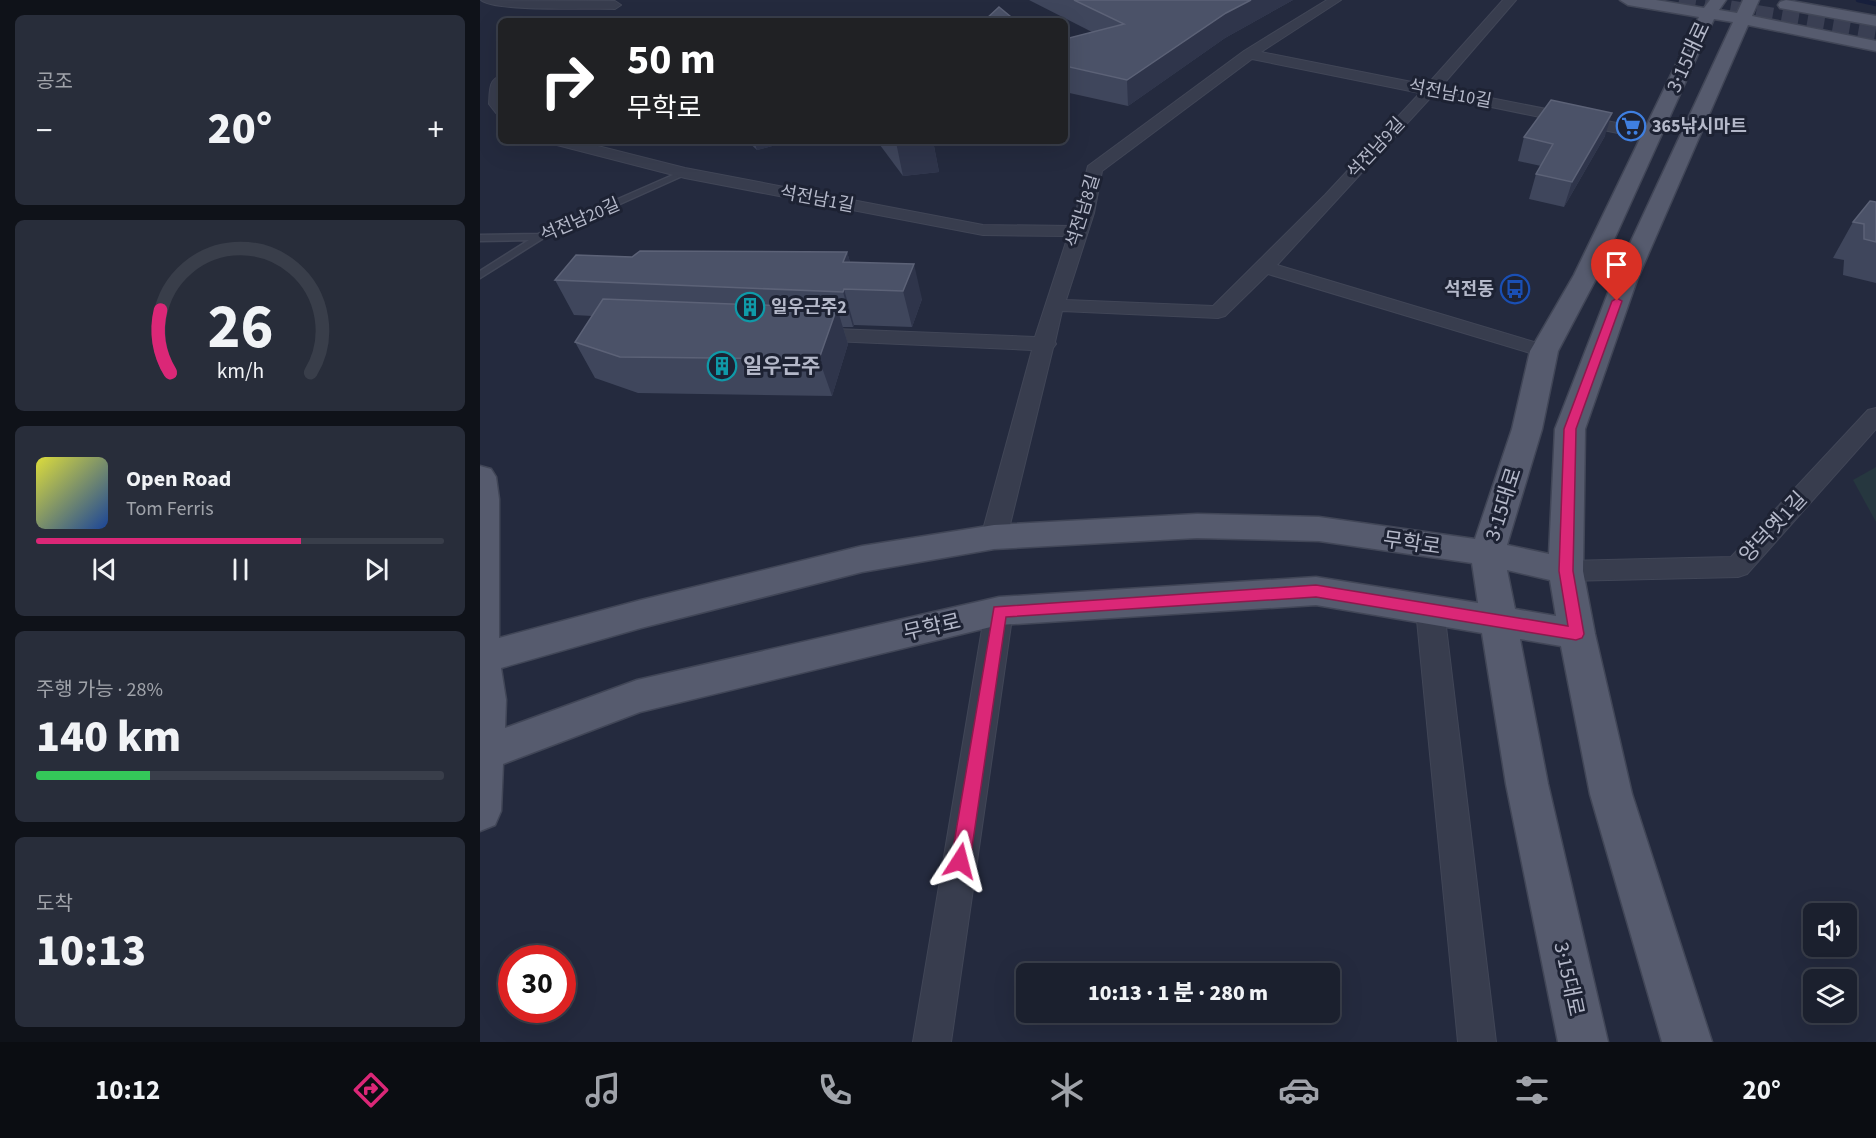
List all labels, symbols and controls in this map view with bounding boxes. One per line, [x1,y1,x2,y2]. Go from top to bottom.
street label: 3·15대로 [1659,17,1717,97]
text: 50 m [627,30,716,90]
icon: right [528,42,606,120]
text: 공조 [36,68,73,96]
street label: 석전남10길 [1406,74,1494,114]
text: 무학로 [627,89,702,128]
text: 20° [208,97,272,161]
text: − [36,107,52,154]
text: + [428,107,444,154]
supermarket icon: 365낚시마트 [1615,110,1647,142]
street label: 석전남9길 [1341,112,1411,184]
place label: 365낚시마트 [1652,114,1747,139]
street label: 석전남8길 [1060,171,1106,251]
street label: 석전남1길 [778,180,856,218]
street label: 석전남20길 [536,192,624,248]
pin [1591,239,1642,301]
icon: arrive [1600,248,1633,281]
bus stop icon: 석전동 [1499,273,1531,305]
place label: 석전동 [1444,277,1494,302]
text: 26 [207,283,273,372]
building icon: 일우근주2 [734,291,766,323]
place label: 일우근주2 [771,295,847,320]
building icon: 일우근주 [706,350,738,382]
place label: 일우근주 [743,351,820,381]
text: km/h [216,356,264,387]
text: Open Road [126,463,231,495]
street label: 3·15대로 [1477,464,1529,544]
street label: 양덕옛1길 [1732,485,1814,569]
text: Tom Ferris [126,495,214,523]
street label: 무학로 [1381,524,1443,562]
icon: previous [88,553,121,586]
icon: pause [224,553,257,586]
icon: next [360,553,393,586]
street label: 무학로 [900,606,964,648]
text: 주행 가능 · 28% [36,676,163,704]
text: 140 km [36,705,181,769]
position arrow [928,829,992,893]
text: 도착 [36,890,73,918]
map controls [1803,903,1857,1023]
button: sound [1803,903,1857,957]
text: 10:13 [36,919,146,983]
street label: 3·15대로 [1547,939,1591,1019]
speed limit sign: 30 [498,945,576,1023]
button: layers [1803,969,1857,1023]
text: 10:13 · 1 분 · 280 m [1088,977,1268,1009]
icon: directions [350,1069,392,1111]
icon: music [582,1069,624,1111]
icon: phone [814,1069,856,1111]
icon: climate [1046,1069,1088,1111]
icon: car [1278,1069,1320,1111]
icon: filters [1511,1069,1553,1111]
text: 10:12 [95,1071,160,1110]
text: 20° [1743,1071,1781,1110]

